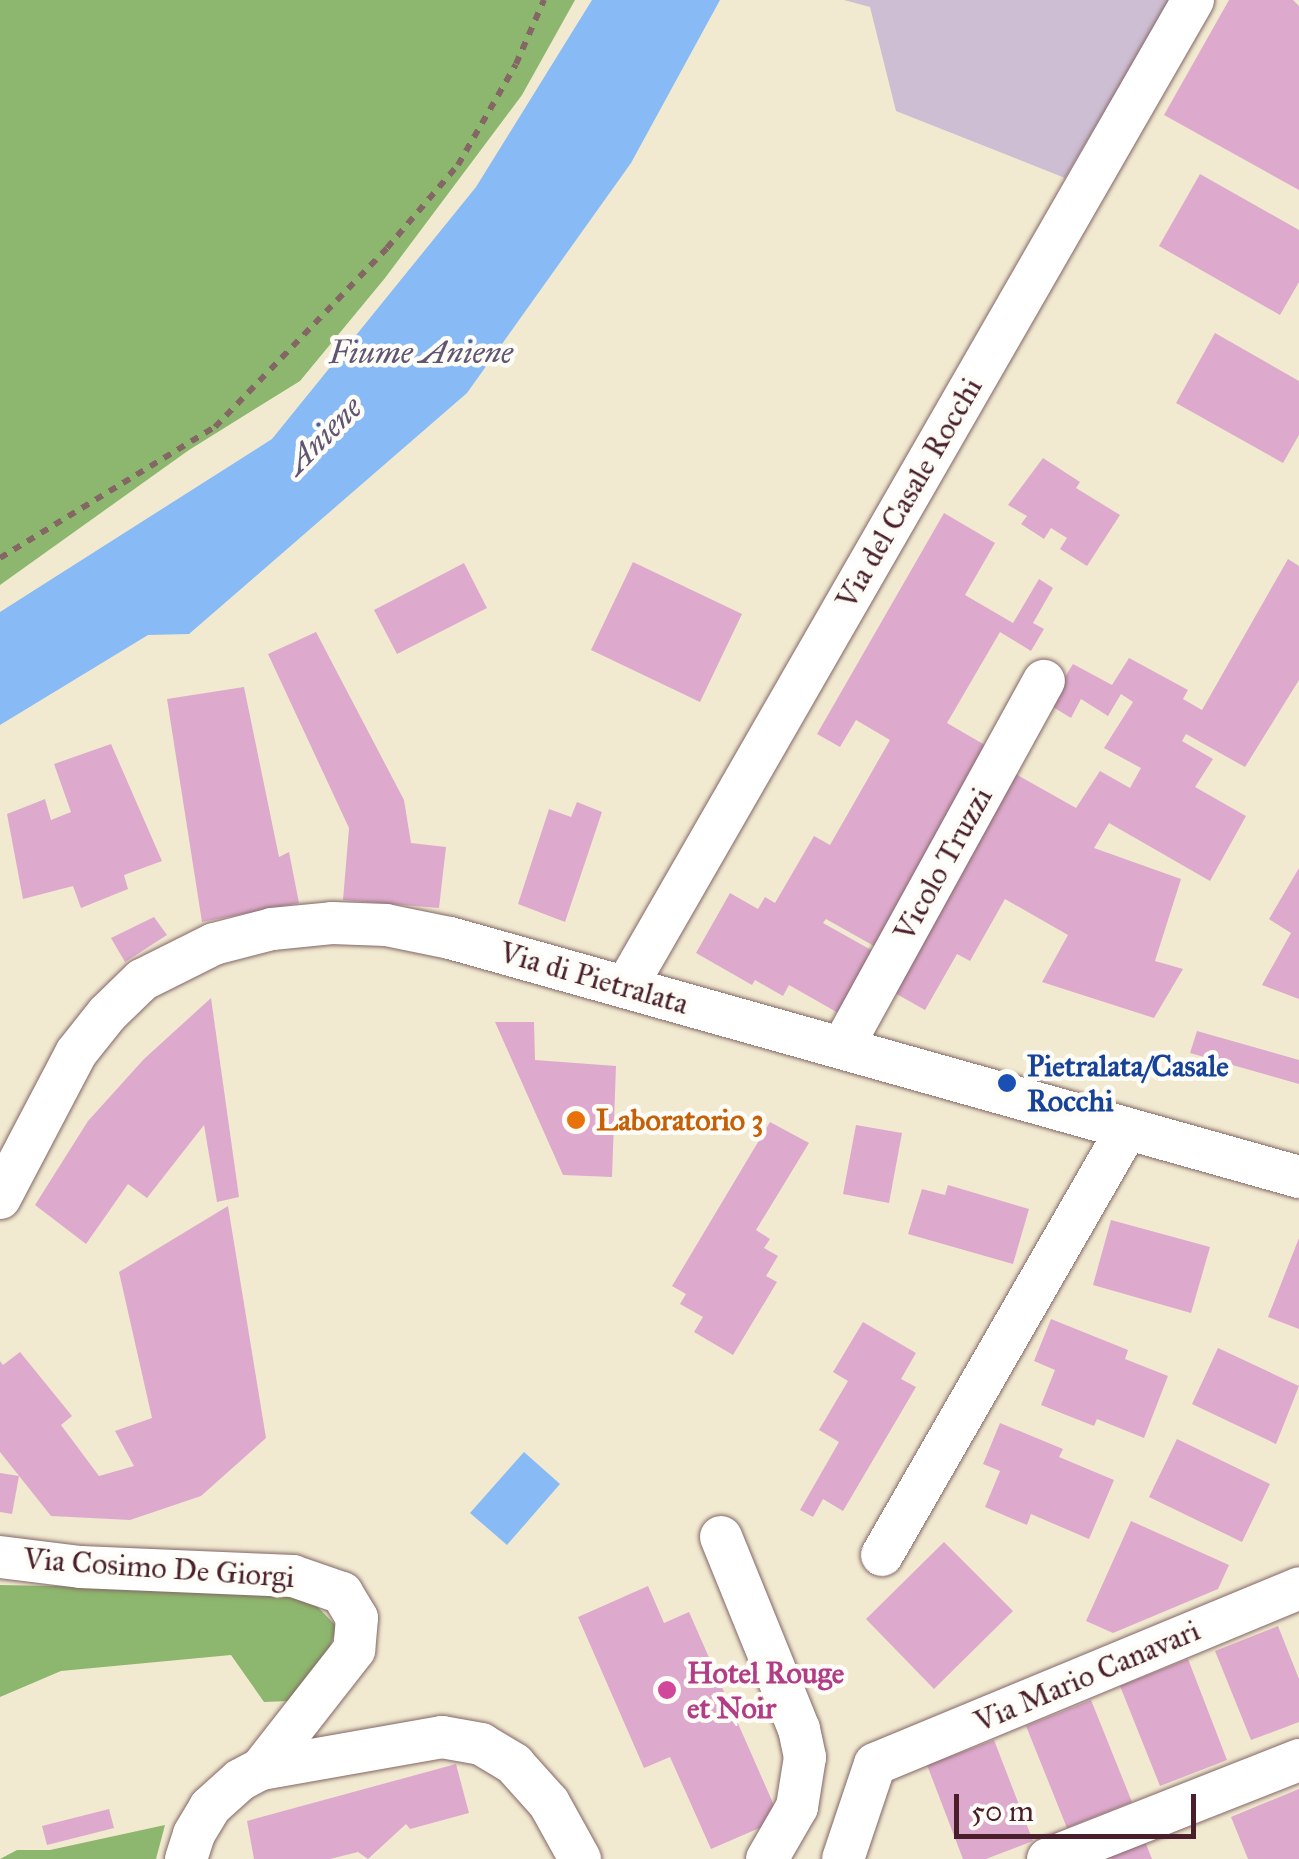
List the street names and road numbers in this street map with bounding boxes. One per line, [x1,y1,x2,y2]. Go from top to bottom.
street label: Via del Casale Rocchi [828,371,990,615]
street label: Vicolo Truzzi [886,781,1000,947]
street label: Via di Pietralata [496,934,692,1022]
street label: Via Cosimo De Giorgi [22,1541,296,1595]
street label: Via Mario Canavari [969,1612,1205,1740]

